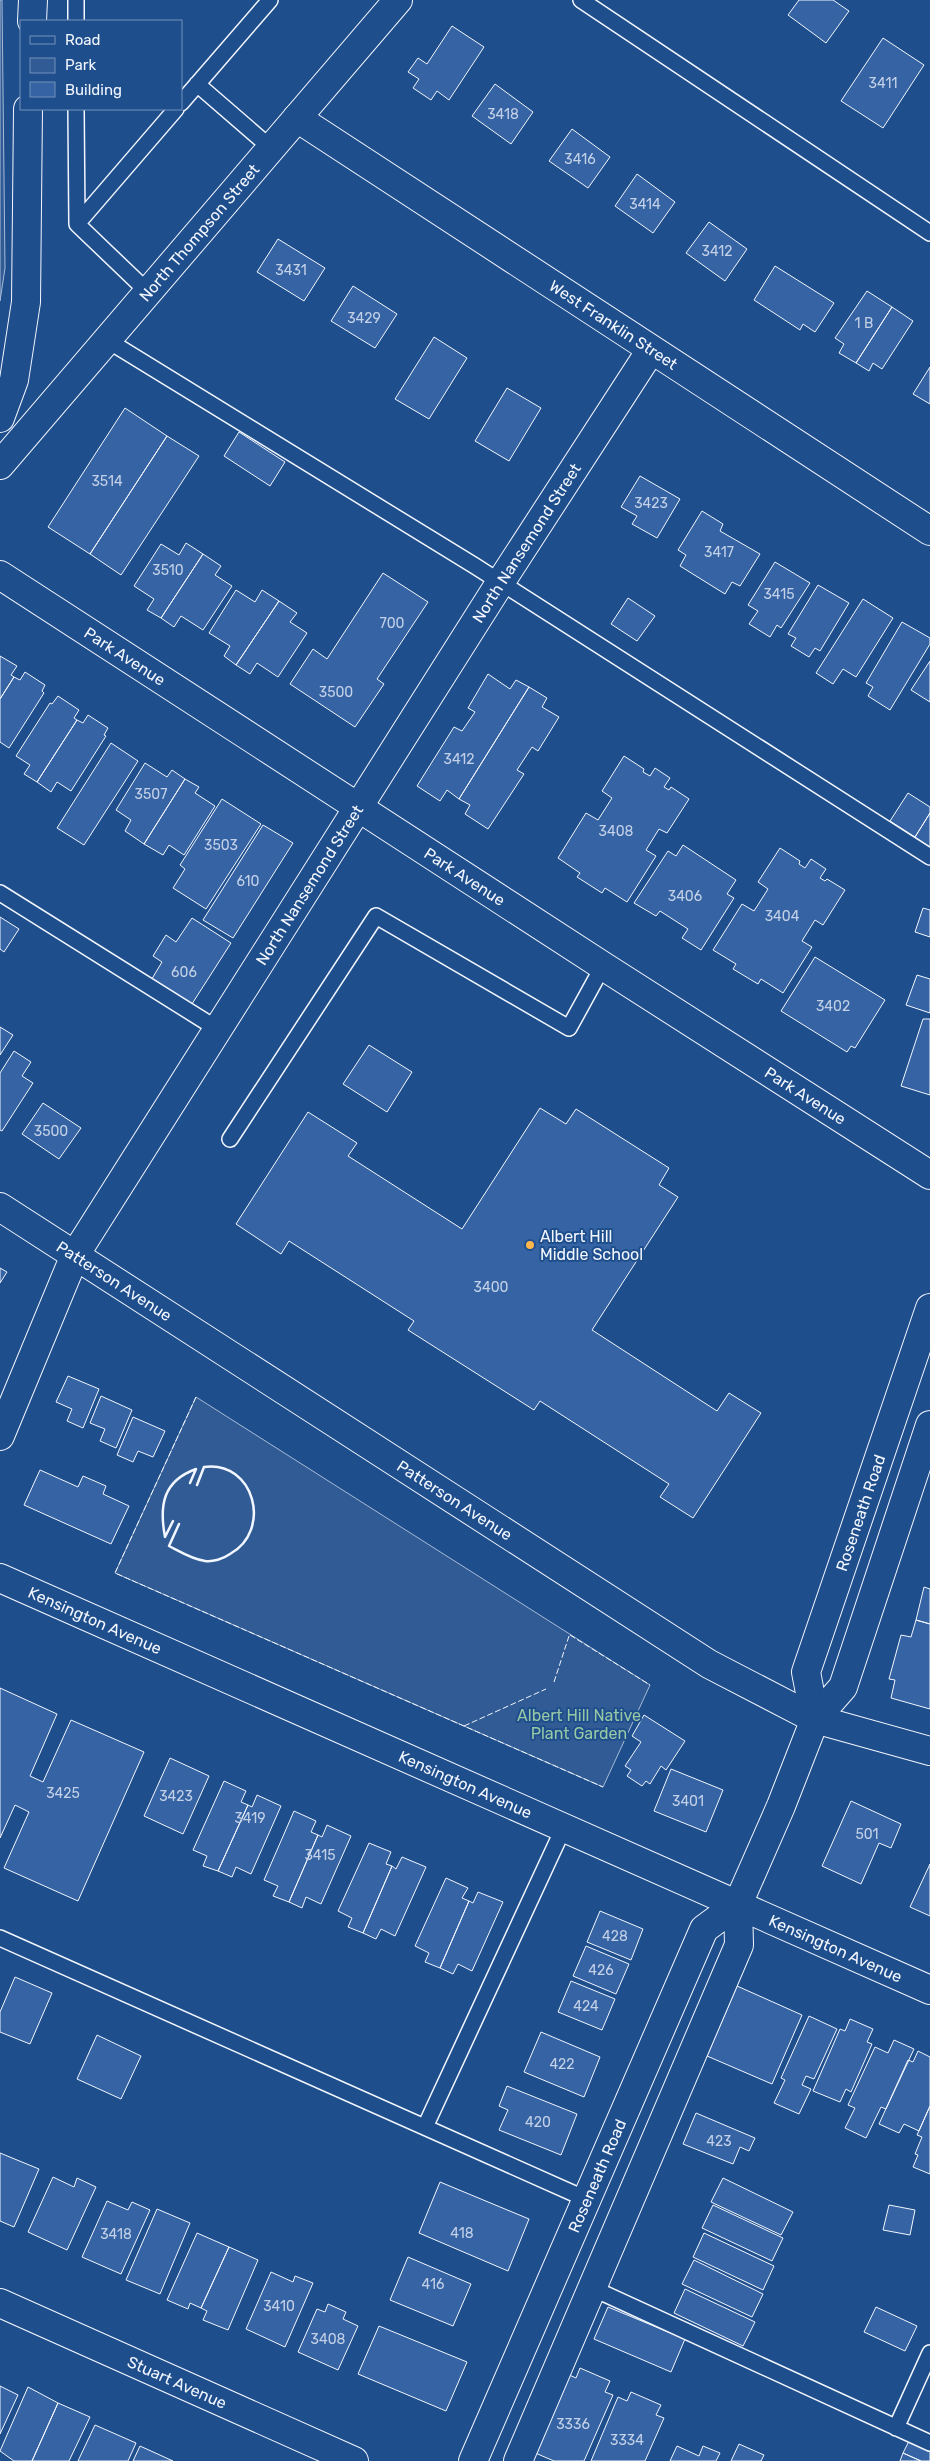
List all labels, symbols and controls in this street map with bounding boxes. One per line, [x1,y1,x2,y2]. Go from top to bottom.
legend [20,20,182,110]
text: Road [65,31,101,49]
text: Park [65,56,96,74]
house number: 3411 [869,75,897,92]
text: Building [65,81,122,99]
house number: 3418 [487,106,519,123]
house number: 3416 [564,151,596,168]
street label: North Thompson Street [135,160,263,305]
house number: 3414 [629,196,661,213]
house number: 3412 [701,243,733,260]
house number: 3431 [275,262,307,279]
street label: West Franklin Street [546,276,681,373]
house number: 3429 [347,310,381,327]
house number: 1 B [855,315,873,332]
street label: North Nansemond Street [468,460,585,626]
house number: 3514 [91,473,123,490]
house number: 3423 [634,495,668,512]
house number: 3417 [704,544,734,561]
house number: 3510 [152,562,184,579]
house number: 3415 [763,586,795,603]
house number: 700 [380,615,405,632]
street label: Park Avenue [81,623,169,689]
house number: 3500 [319,684,353,701]
house number: 3412 [443,751,475,768]
house number: 3507 [135,786,167,803]
street label: North Nansemond Street [251,801,367,968]
house number: 3408 [599,823,634,840]
house number: 3503 [204,837,238,854]
street label: Park Avenue [421,843,509,910]
house number: 610 [237,873,260,890]
house number: 3406 [668,888,702,905]
house number: 3404 [765,908,800,925]
house number: 606 [171,964,197,981]
house number: 3402 [816,998,850,1015]
street label: Park Avenue [761,1062,850,1128]
house number: 3500 [34,1123,68,1140]
place label: Albert Hill Middle School [540,1227,643,1264]
street label: Patterson Avenue [53,1237,175,1325]
marker: Albert Hill Middle School [524,1239,536,1251]
house number: 3400 [474,1279,509,1296]
street label: Roseneath Road [832,1452,889,1574]
street label: Patterson Avenue [394,1456,516,1544]
street label: Kensington Avenue [25,1582,165,1658]
park label: Albert Hill Native Plant Garden [517,1706,641,1743]
street label: Kensington Avenue [396,1746,535,1822]
house number: 3425 [46,1785,80,1802]
house number: 3423 [159,1788,193,1805]
house number: 3401 [672,1793,704,1810]
house number: 3419 [234,1810,266,1827]
house number: 501 [855,1826,879,1843]
house number: 3415 [304,1847,336,1864]
street label: Kensington Avenue [766,1910,905,1986]
house number: 428 [602,1928,628,1945]
house number: 426 [588,1962,614,1979]
house number: 424 [573,1998,599,2015]
house number: 422 [549,2056,575,2073]
house number: 420 [525,2114,551,2131]
street label: Roseneath Road [564,2116,630,2235]
house number: 423 [706,2133,732,2150]
house number: 418 [450,2225,474,2242]
house number: 3418 [100,2226,132,2243]
house number: 416 [422,2276,444,2293]
house number: 3410 [263,2298,295,2315]
house number: 3408 [311,2331,346,2348]
street label: Stuart Avenue [125,2352,230,2412]
house number: 3336 [556,2416,590,2433]
house number: 3334 [610,2432,644,2449]

